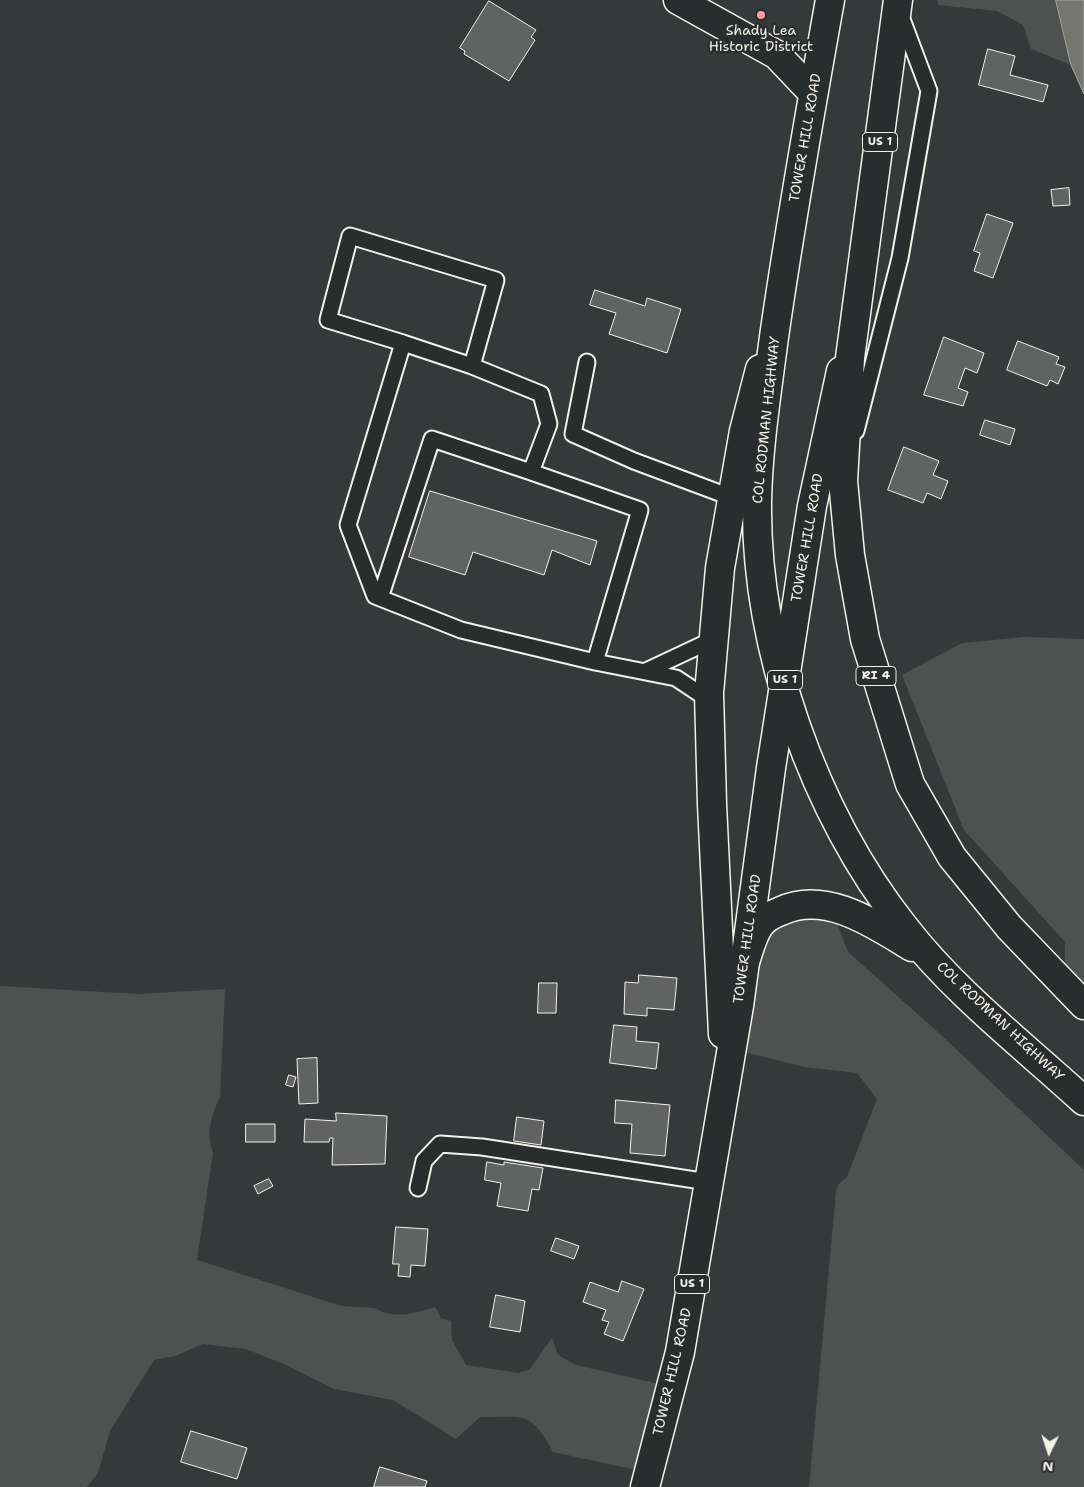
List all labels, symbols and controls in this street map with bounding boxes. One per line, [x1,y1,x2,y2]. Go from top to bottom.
marker: Shady Lea Historic District [755,9,767,21]
place label: Shady Lea Historic District [709,23,813,56]
street label: TOWER HILL ROAD [786,72,826,204]
road number: US 1 [862,132,898,152]
street label: COL RODMAN HIGHWAY [750,336,784,504]
street label: TOWER HILL ROAD [788,472,828,604]
road number: RI 4 [856,666,896,686]
road number: US 1 [768,670,802,690]
street label: TOWER HILL ROAD [731,873,765,1005]
street label: COL RODMAN HIGHWAY [933,959,1067,1085]
road number: US 1 [674,1274,710,1294]
street label: TOWER HILL ROAD [650,1307,696,1437]
north arrow [1024,1427,1074,1477]
text: N [1042,1458,1054,1476]

